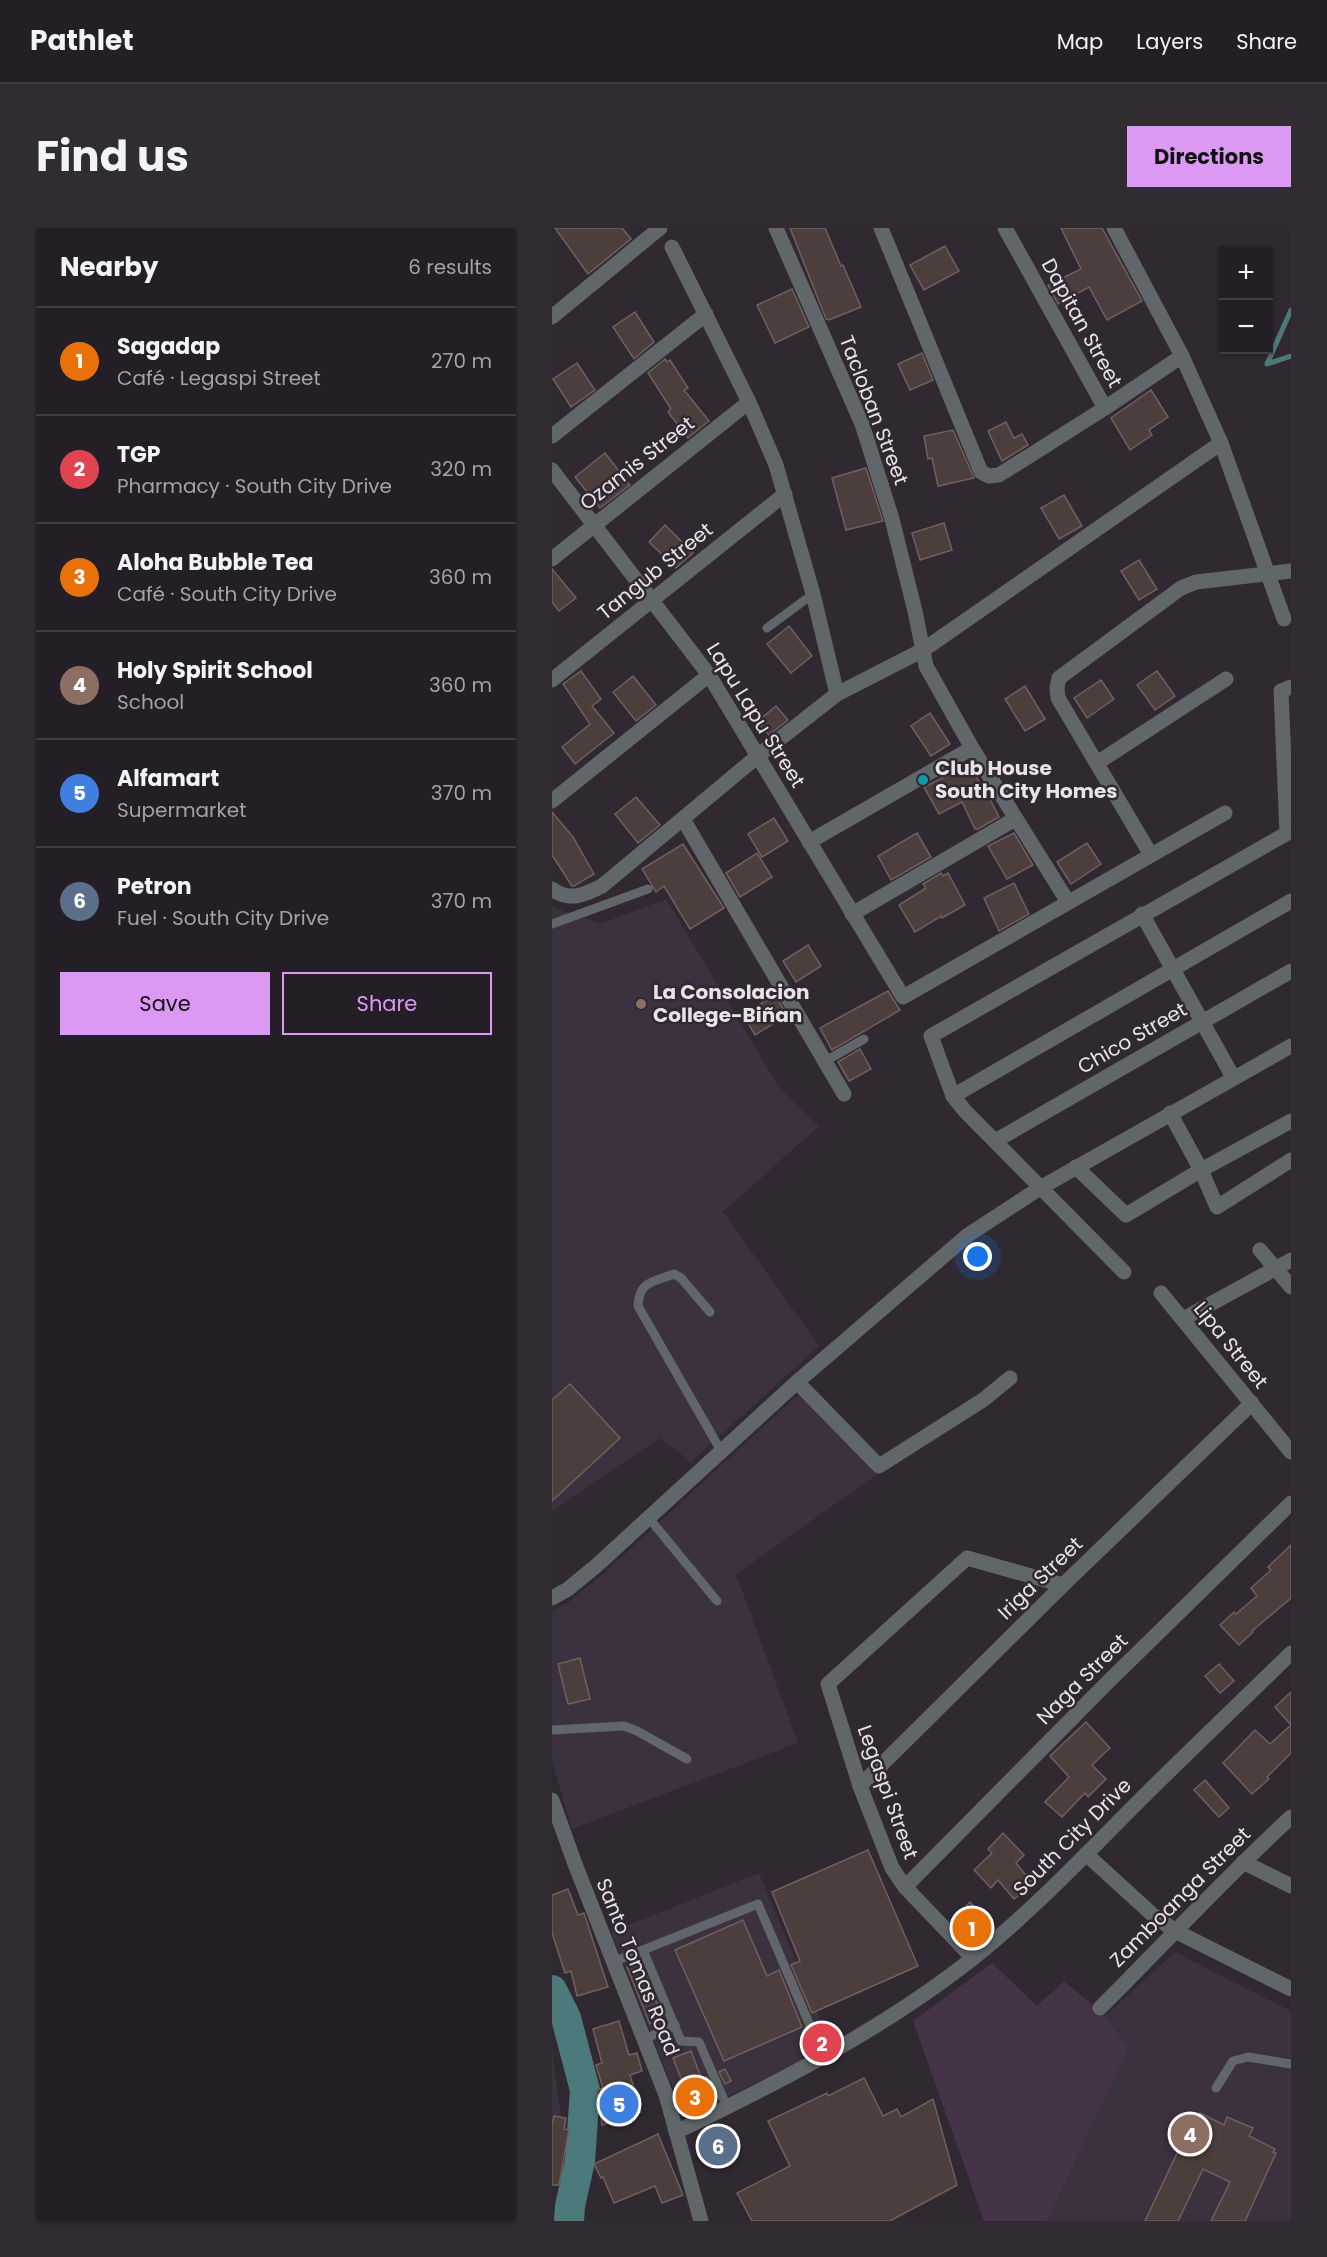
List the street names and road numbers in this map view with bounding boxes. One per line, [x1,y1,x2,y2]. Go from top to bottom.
street label: Dapitan Street [1035,253,1129,393]
street label: Tacloban Street [833,331,915,489]
street label: Ozamis Street [574,409,700,517]
street label: Tangub Street [591,516,719,626]
street label: Lapu Lapu Street [700,637,812,793]
street label: Chico Street [1072,995,1192,1081]
street label: Lipa Street [1187,1296,1275,1394]
street label: Iriga Street [991,1530,1089,1626]
street label: Naga Street [1030,1627,1134,1731]
street label: Legaspi Street [851,1721,925,1863]
street label: South City Drive [1007,1772,1137,1902]
street label: Zamboanga Street [1103,1820,1257,1974]
street label: Santo Tomas Road [590,1874,686,2060]

